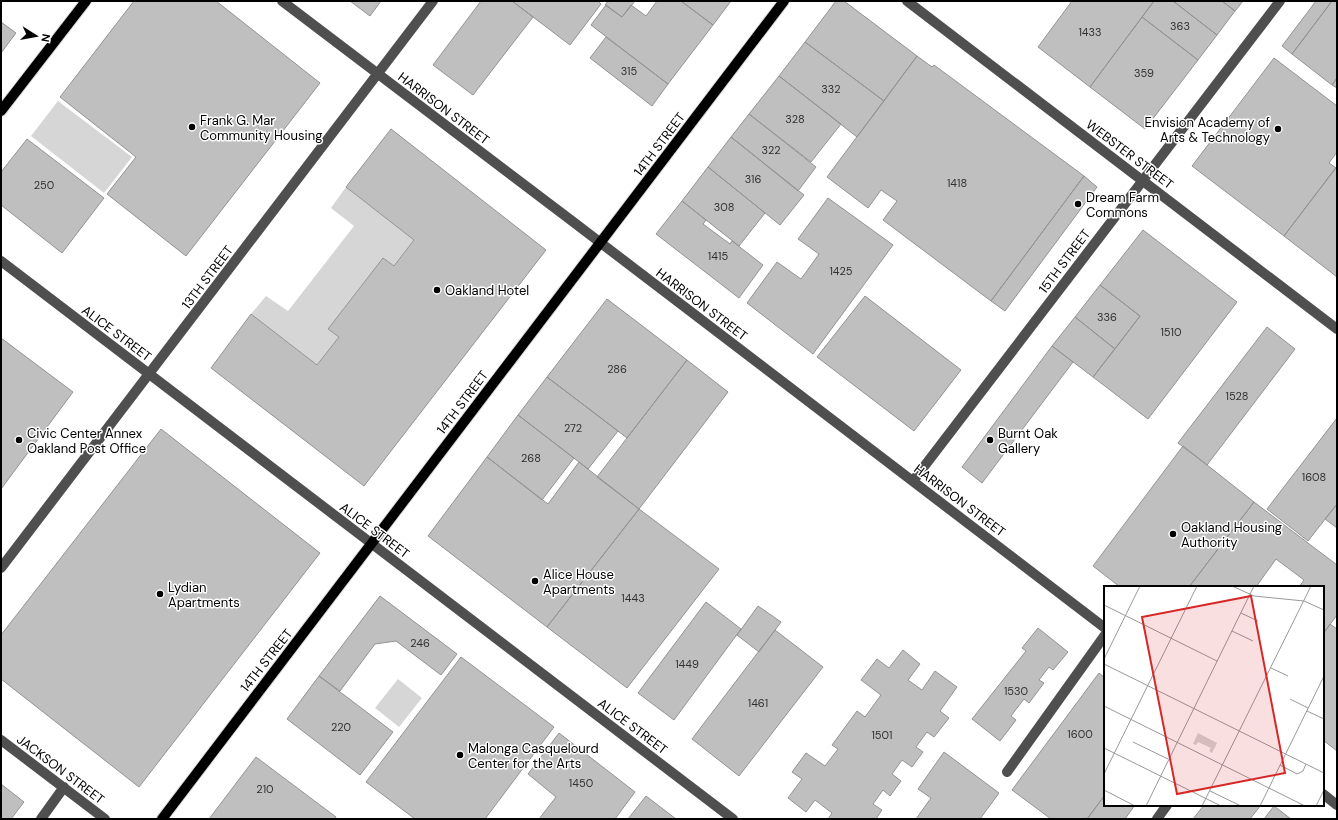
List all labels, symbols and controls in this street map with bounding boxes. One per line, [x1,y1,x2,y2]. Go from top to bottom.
north arrow [16,16,56,56]
house number: 363 [1170,19,1190,33]
house number: 1433 [1078,25,1102,39]
text: N [38,33,53,43]
house number: 315 [621,64,638,78]
house number: 359 [1134,66,1154,80]
street label: HARRISON STREET [395,68,493,148]
house number: 332 [821,82,841,96]
street label: 14TH STREET [630,109,689,180]
place label: Frank G. Mar Community Housing [200,112,322,144]
house number: 328 [785,112,805,126]
place label: Envision Academy of Arts & Technology [1145,114,1271,146]
street label: WEBSTER STREET [1083,116,1177,193]
marker: Frank G. Mar Community Housing [187,122,197,132]
marker: Envision Academy of Arts & Technology [1273,124,1283,134]
house number: 322 [761,143,781,157]
house number: 316 [745,172,761,186]
house number: 1418 [947,176,967,190]
house number: 250 [34,178,54,192]
place label: Dream Farm Commons [1086,189,1159,221]
marker: Dream Farm Commons [1073,199,1083,209]
house number: 308 [714,200,734,214]
street label: 15TH STREET [1035,226,1094,297]
street label: 13TH STREET [178,242,237,312]
house number: 1415 [708,249,728,263]
street label: HARRISON STREET [653,264,751,344]
house number: 1425 [829,264,853,278]
place label: Oakland Hotel [445,282,529,299]
marker: Oakland Hotel [432,285,442,295]
street label: ALICE STREET [78,302,155,365]
house number: 336 [1097,310,1117,324]
house number: 1510 [1160,325,1182,339]
house number: 286 [607,362,627,376]
street label: 14TH STREET [433,367,492,438]
house number: 1528 [1226,389,1248,403]
house number: 272 [564,421,582,435]
place label: Civic Center Annex Oakland Post Office [27,425,146,457]
place label: Burnt Oak Gallery [998,425,1058,457]
marker: Civic Center Annex Oakland Post Office [14,435,24,445]
marker: Burnt Oak Gallery [985,435,995,445]
house number: 268 [521,451,541,465]
street label: HARRISON STREET [911,460,1009,540]
house number: 1608 [1302,470,1326,484]
street label: ALICE STREET [336,499,413,562]
place label: Oakland Housing Authority [1181,519,1282,551]
marker: Oakland Housing Authority [1168,529,1178,539]
place label: Alice House Apartments [543,566,615,598]
marker: Alice House Apartments [530,576,540,586]
place label: Lydian Apartments [168,579,240,611]
inset map [1104,586,1324,806]
marker: Lydian Apartments [155,589,165,599]
house number: 1443 [621,591,645,605]
street label: 14TH STREET [236,625,296,695]
house number: 246 [410,636,430,650]
house number: 1449 [675,657,699,671]
house number: 1530 [1004,684,1028,698]
street label: ALICE STREET [594,695,671,758]
house number: 1461 [748,696,768,710]
house number: 220 [331,720,351,734]
house number: 1600 [1067,727,1093,741]
house number: 1501 [871,728,893,742]
street label: JACKSON STREET [13,731,108,808]
place label: Malonga Casquelourd Center for the Arts [468,740,599,772]
marker: Malonga Casquelourd Center for the Arts [455,750,465,760]
house number: 1450 [569,776,593,790]
house number: 210 [256,782,274,796]

